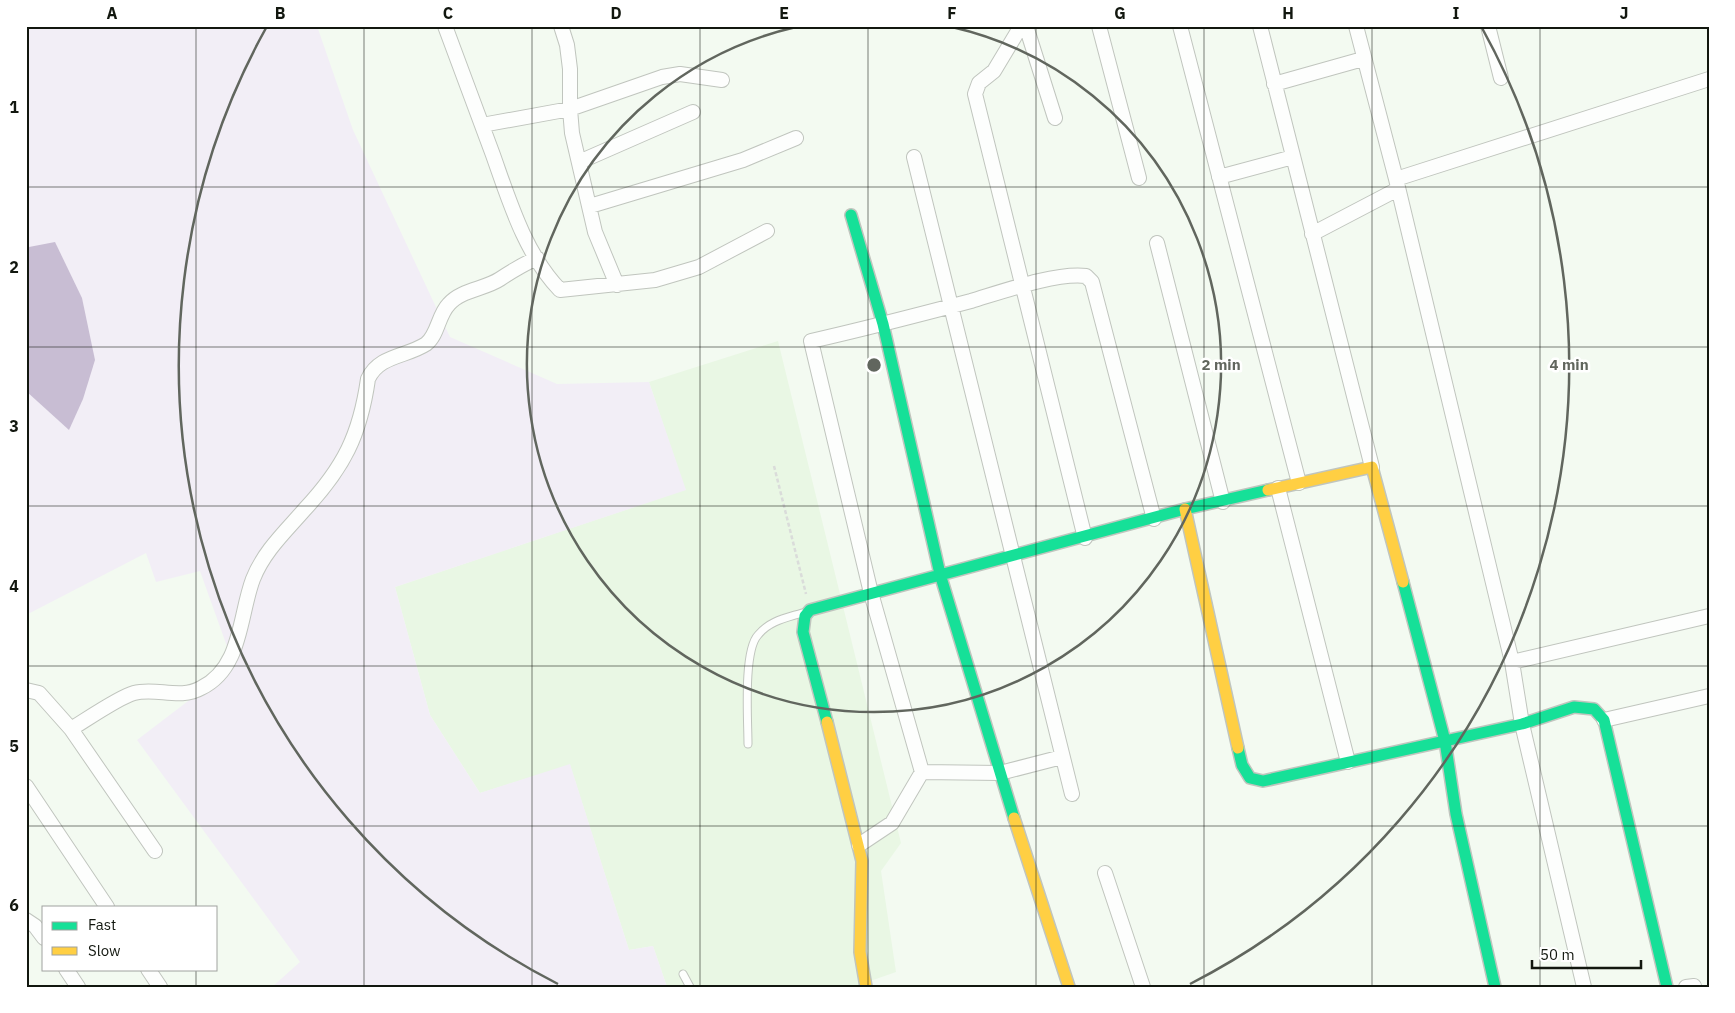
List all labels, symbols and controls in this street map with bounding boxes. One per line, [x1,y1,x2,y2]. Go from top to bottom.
text: A [107,3,118,23]
text: B [275,3,286,23]
text: C [443,3,453,23]
text: D [610,3,622,23]
text: E [779,3,789,23]
text: F [947,3,957,23]
text: G [1114,3,1126,23]
text: H [1282,3,1294,23]
text: I [1453,3,1460,23]
text: J [1620,3,1628,23]
text: 1 [9,97,19,117]
text: 2 [9,257,19,277]
text: 2 min [1201,355,1241,374]
text: 4 min [1549,355,1589,374]
centre of rings [865,356,883,374]
text: 3 [9,416,19,436]
text: 4 [9,576,19,596]
text: 5 [9,736,19,756]
text: 6 [9,895,19,915]
legend [42,906,218,970]
text: Fast [88,915,116,934]
scale bar [1532,938,1641,970]
text: Slow [88,941,121,960]
text: 50 m [1540,945,1575,964]

